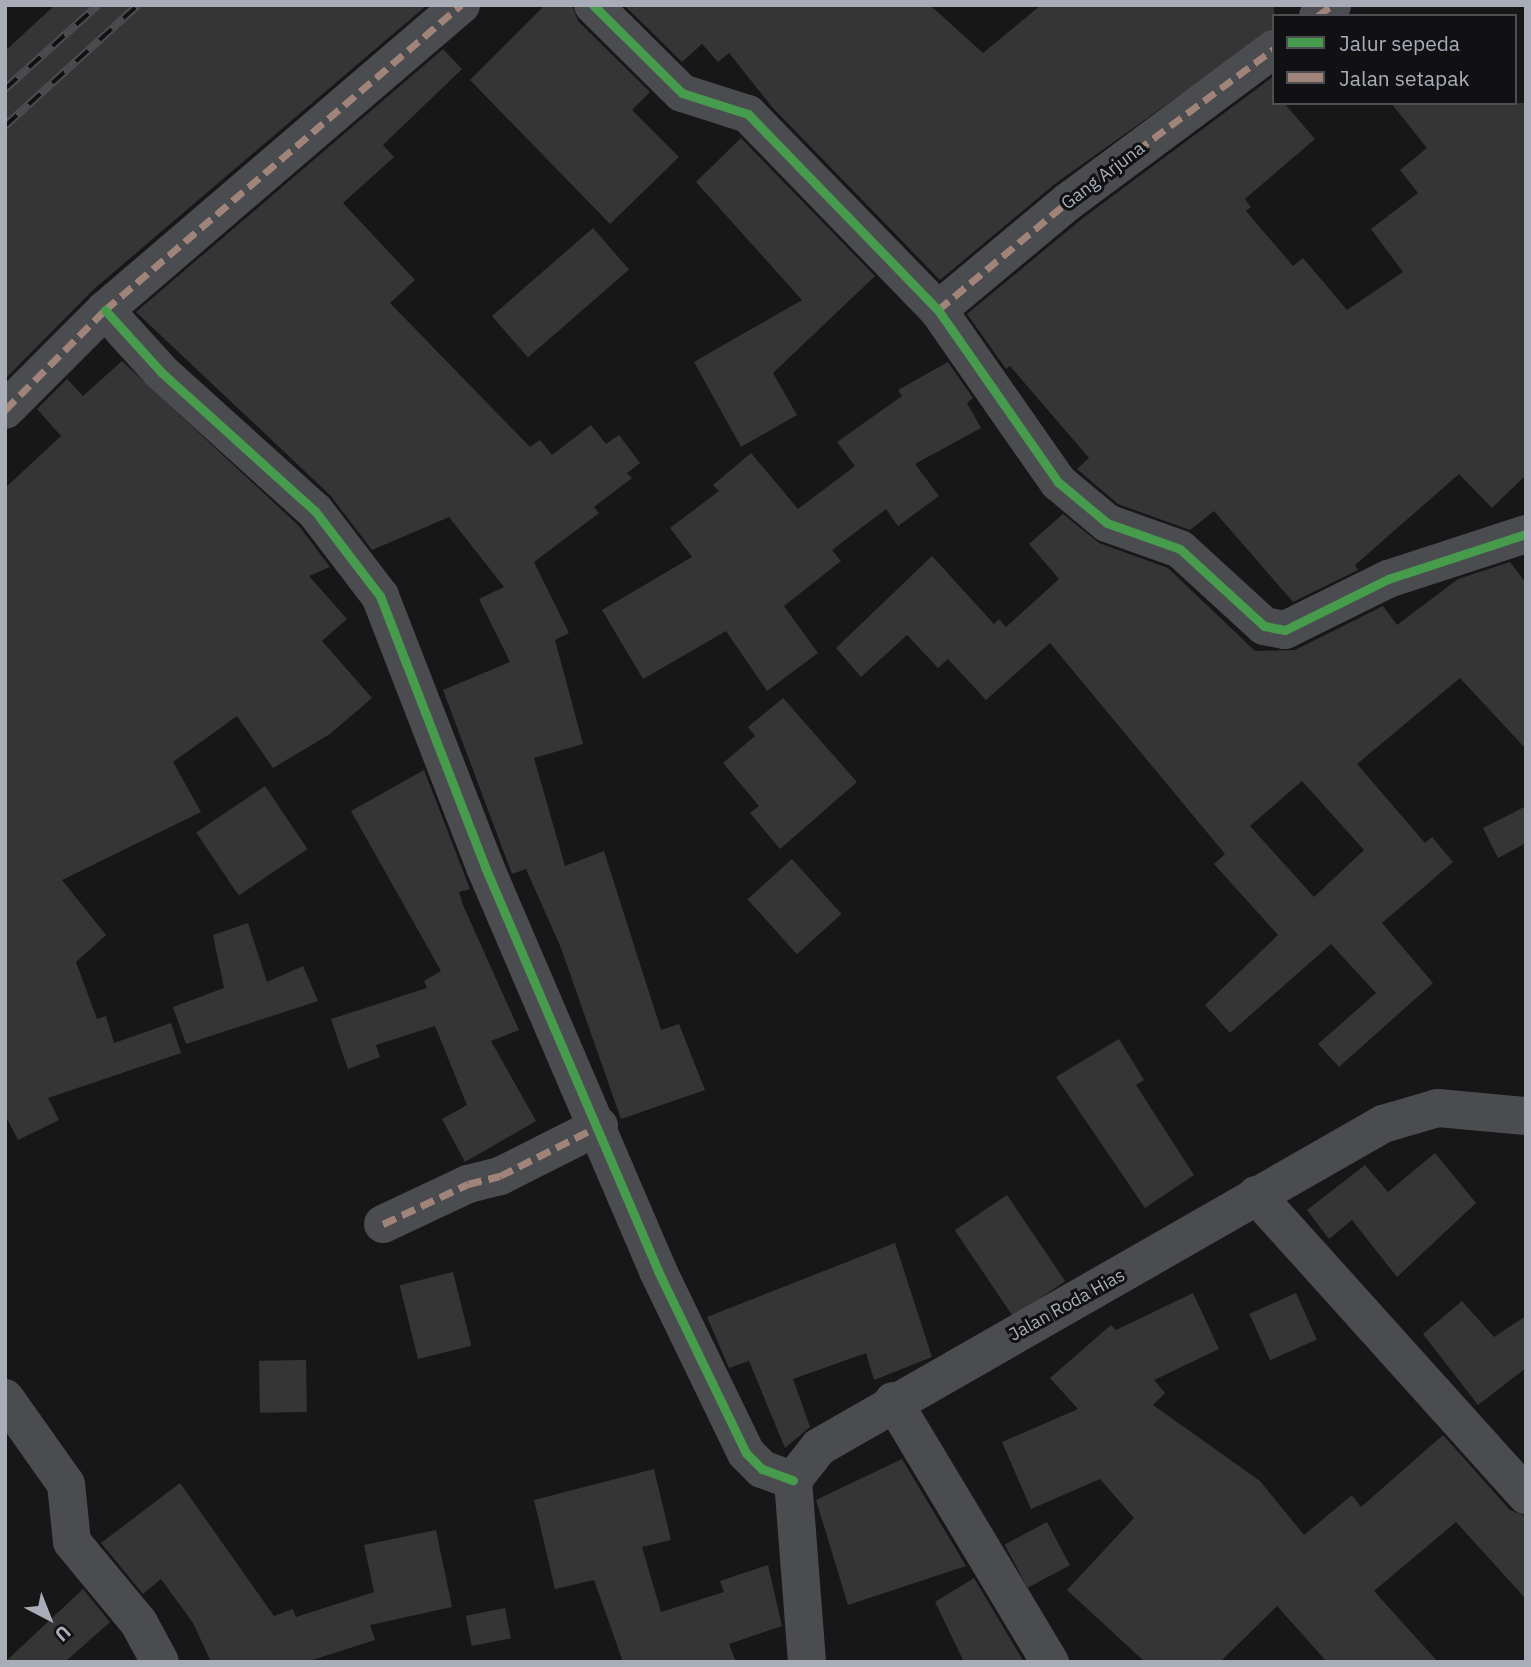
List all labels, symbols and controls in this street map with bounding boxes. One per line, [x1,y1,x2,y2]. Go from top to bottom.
legend [1272,14,1517,105]
text: Jalur sepeda [1339,29,1460,57]
text: Jalan setapak [1339,64,1470,92]
street label: Gang Arjuna [1057,138,1149,214]
street label: Jalan Roda Hias [1005,1264,1129,1346]
north arrow [14,1583,84,1653]
text: U [50,1620,76,1647]

